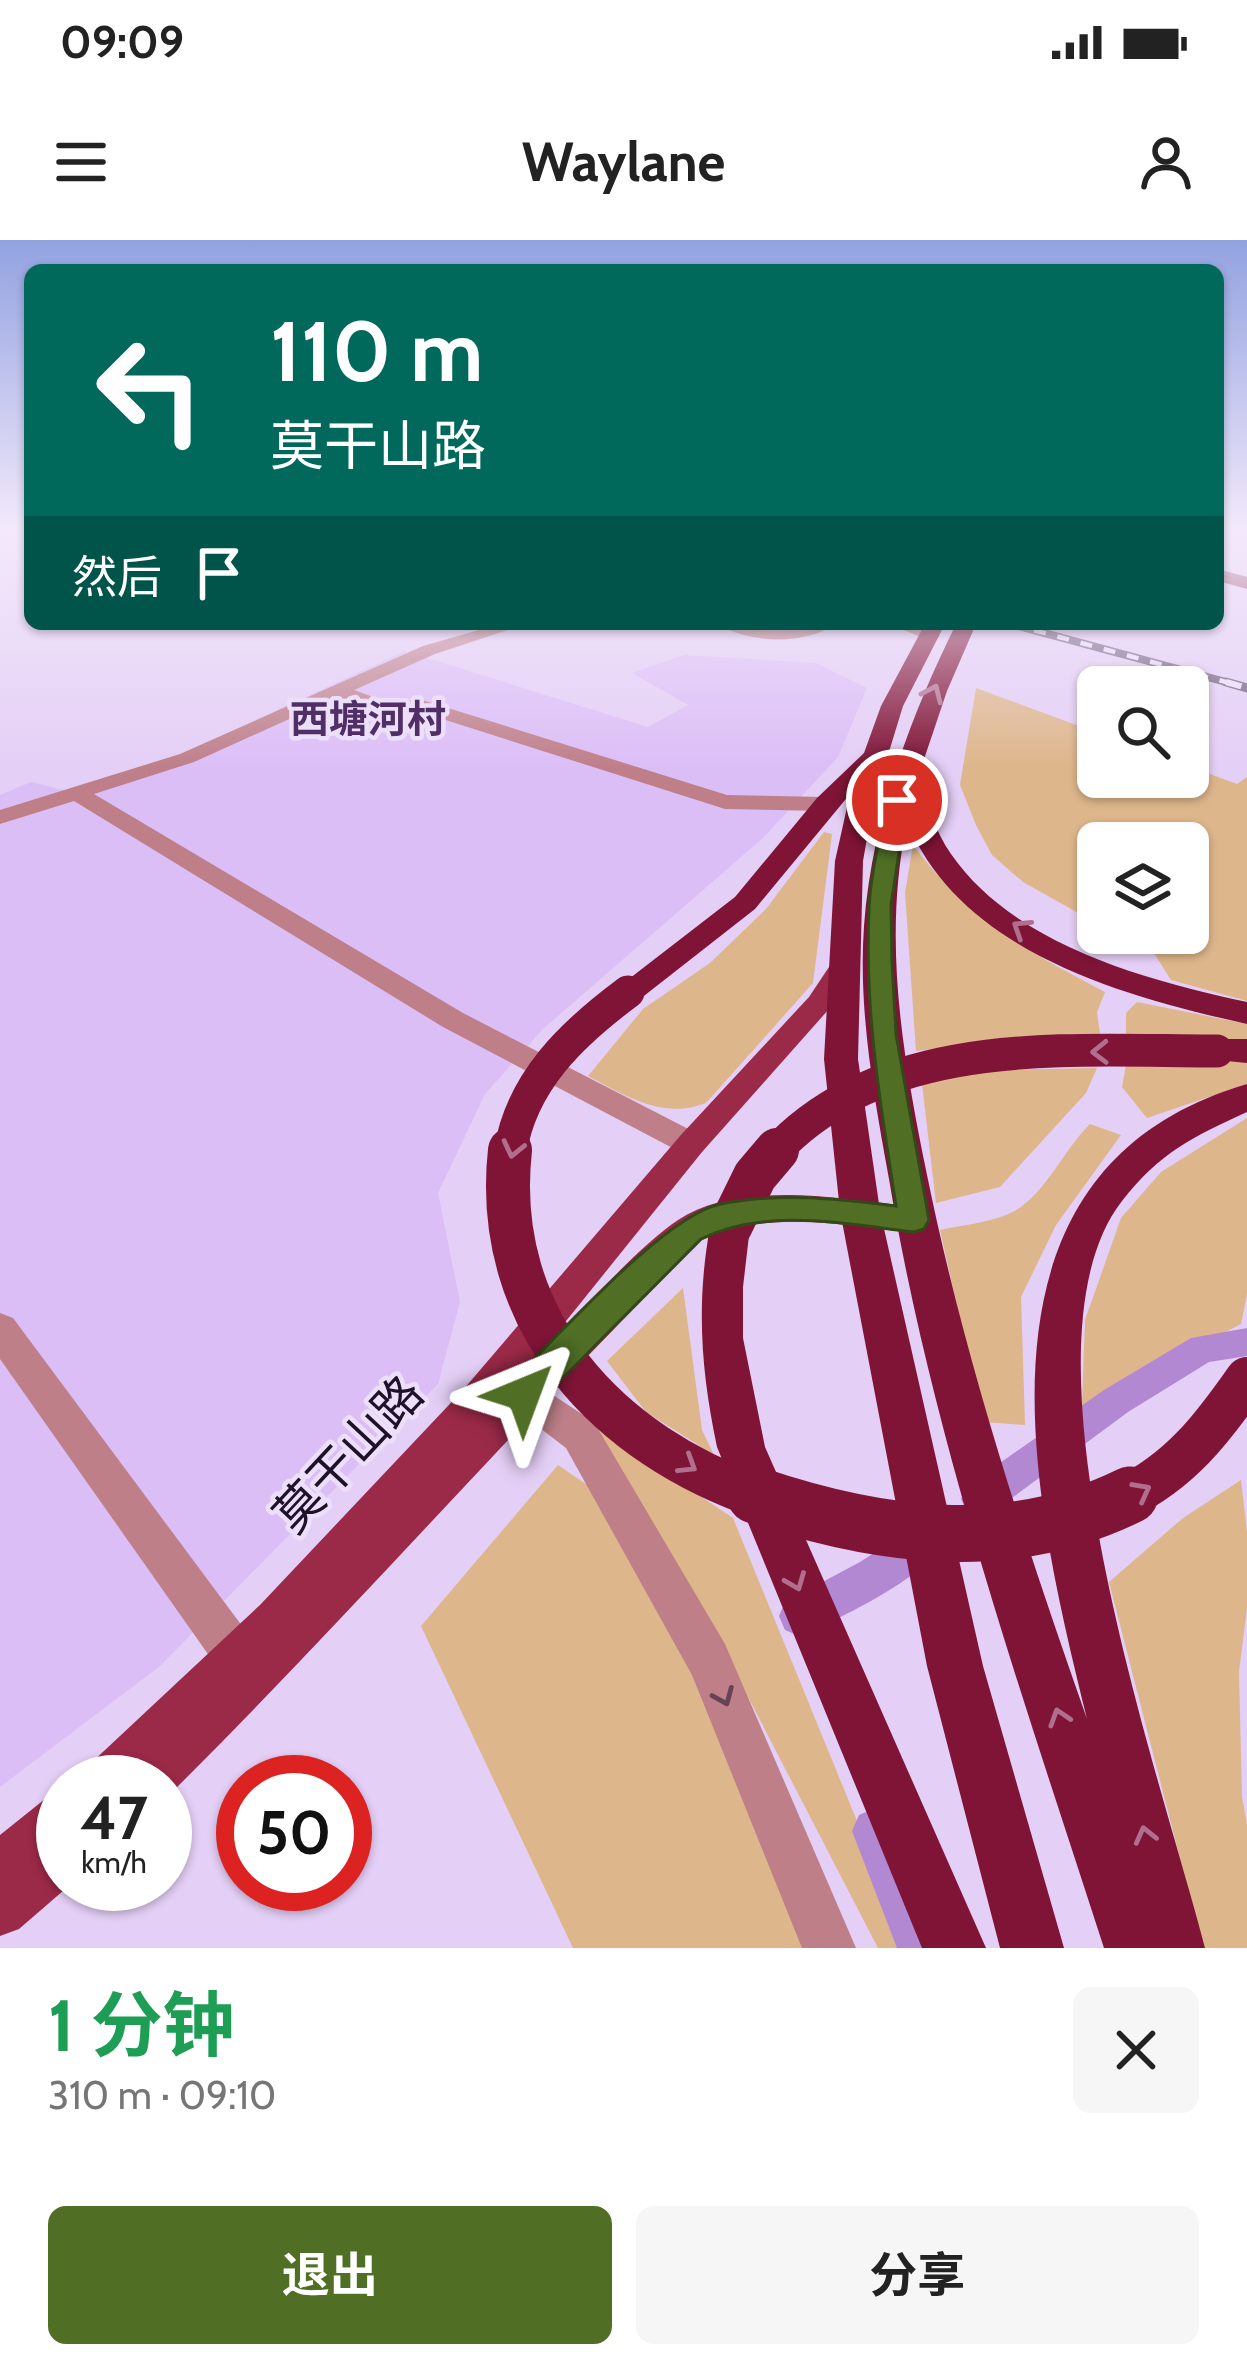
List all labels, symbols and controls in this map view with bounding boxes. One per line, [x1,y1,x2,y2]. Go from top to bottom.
text: 09:09 [60,15,184,69]
icon: menu [48,129,114,195]
text: Waylane [522,129,725,195]
icon: person [1133,129,1199,195]
text: 110 m [270,300,483,402]
icon: left [72,312,228,468]
text: 莫干山路 [270,413,486,479]
icon: arrive [186,540,252,606]
text: 然后 [72,550,162,604]
map controls [1077,666,1209,954]
button: search [1077,666,1209,798]
one-way arrow [919,684,943,706]
district label: 西塘河村 [290,695,446,743]
pin [846,749,948,851]
icon: arrive [864,767,930,833]
button: layers [1077,822,1209,954]
one-way arrow [1012,920,1034,942]
one-way arrow [1090,1039,1109,1065]
one-way arrow [502,1138,527,1158]
position arrow [461,1331,587,1457]
street label: 莫干山路 [261,1364,435,1544]
one-way arrow [675,1451,697,1473]
one-way arrow [1129,1482,1150,1505]
one-way arrow [782,1570,806,1591]
one-way arrow [710,1685,734,1706]
one-way arrow [1049,1707,1074,1728]
speed limit sign: 50 [216,1755,372,1911]
text: 47 [80,1781,148,1854]
one-way arrow [1134,1825,1159,1845]
text: km/h [81,1844,147,1881]
text: 1 分钟 [48,1982,235,2069]
button: close [1073,1987,1199,2113]
text: 310 m · 09:10 [48,2071,276,2119]
button: 退出 [48,2206,612,2344]
button: 分享 [636,2206,1199,2344]

